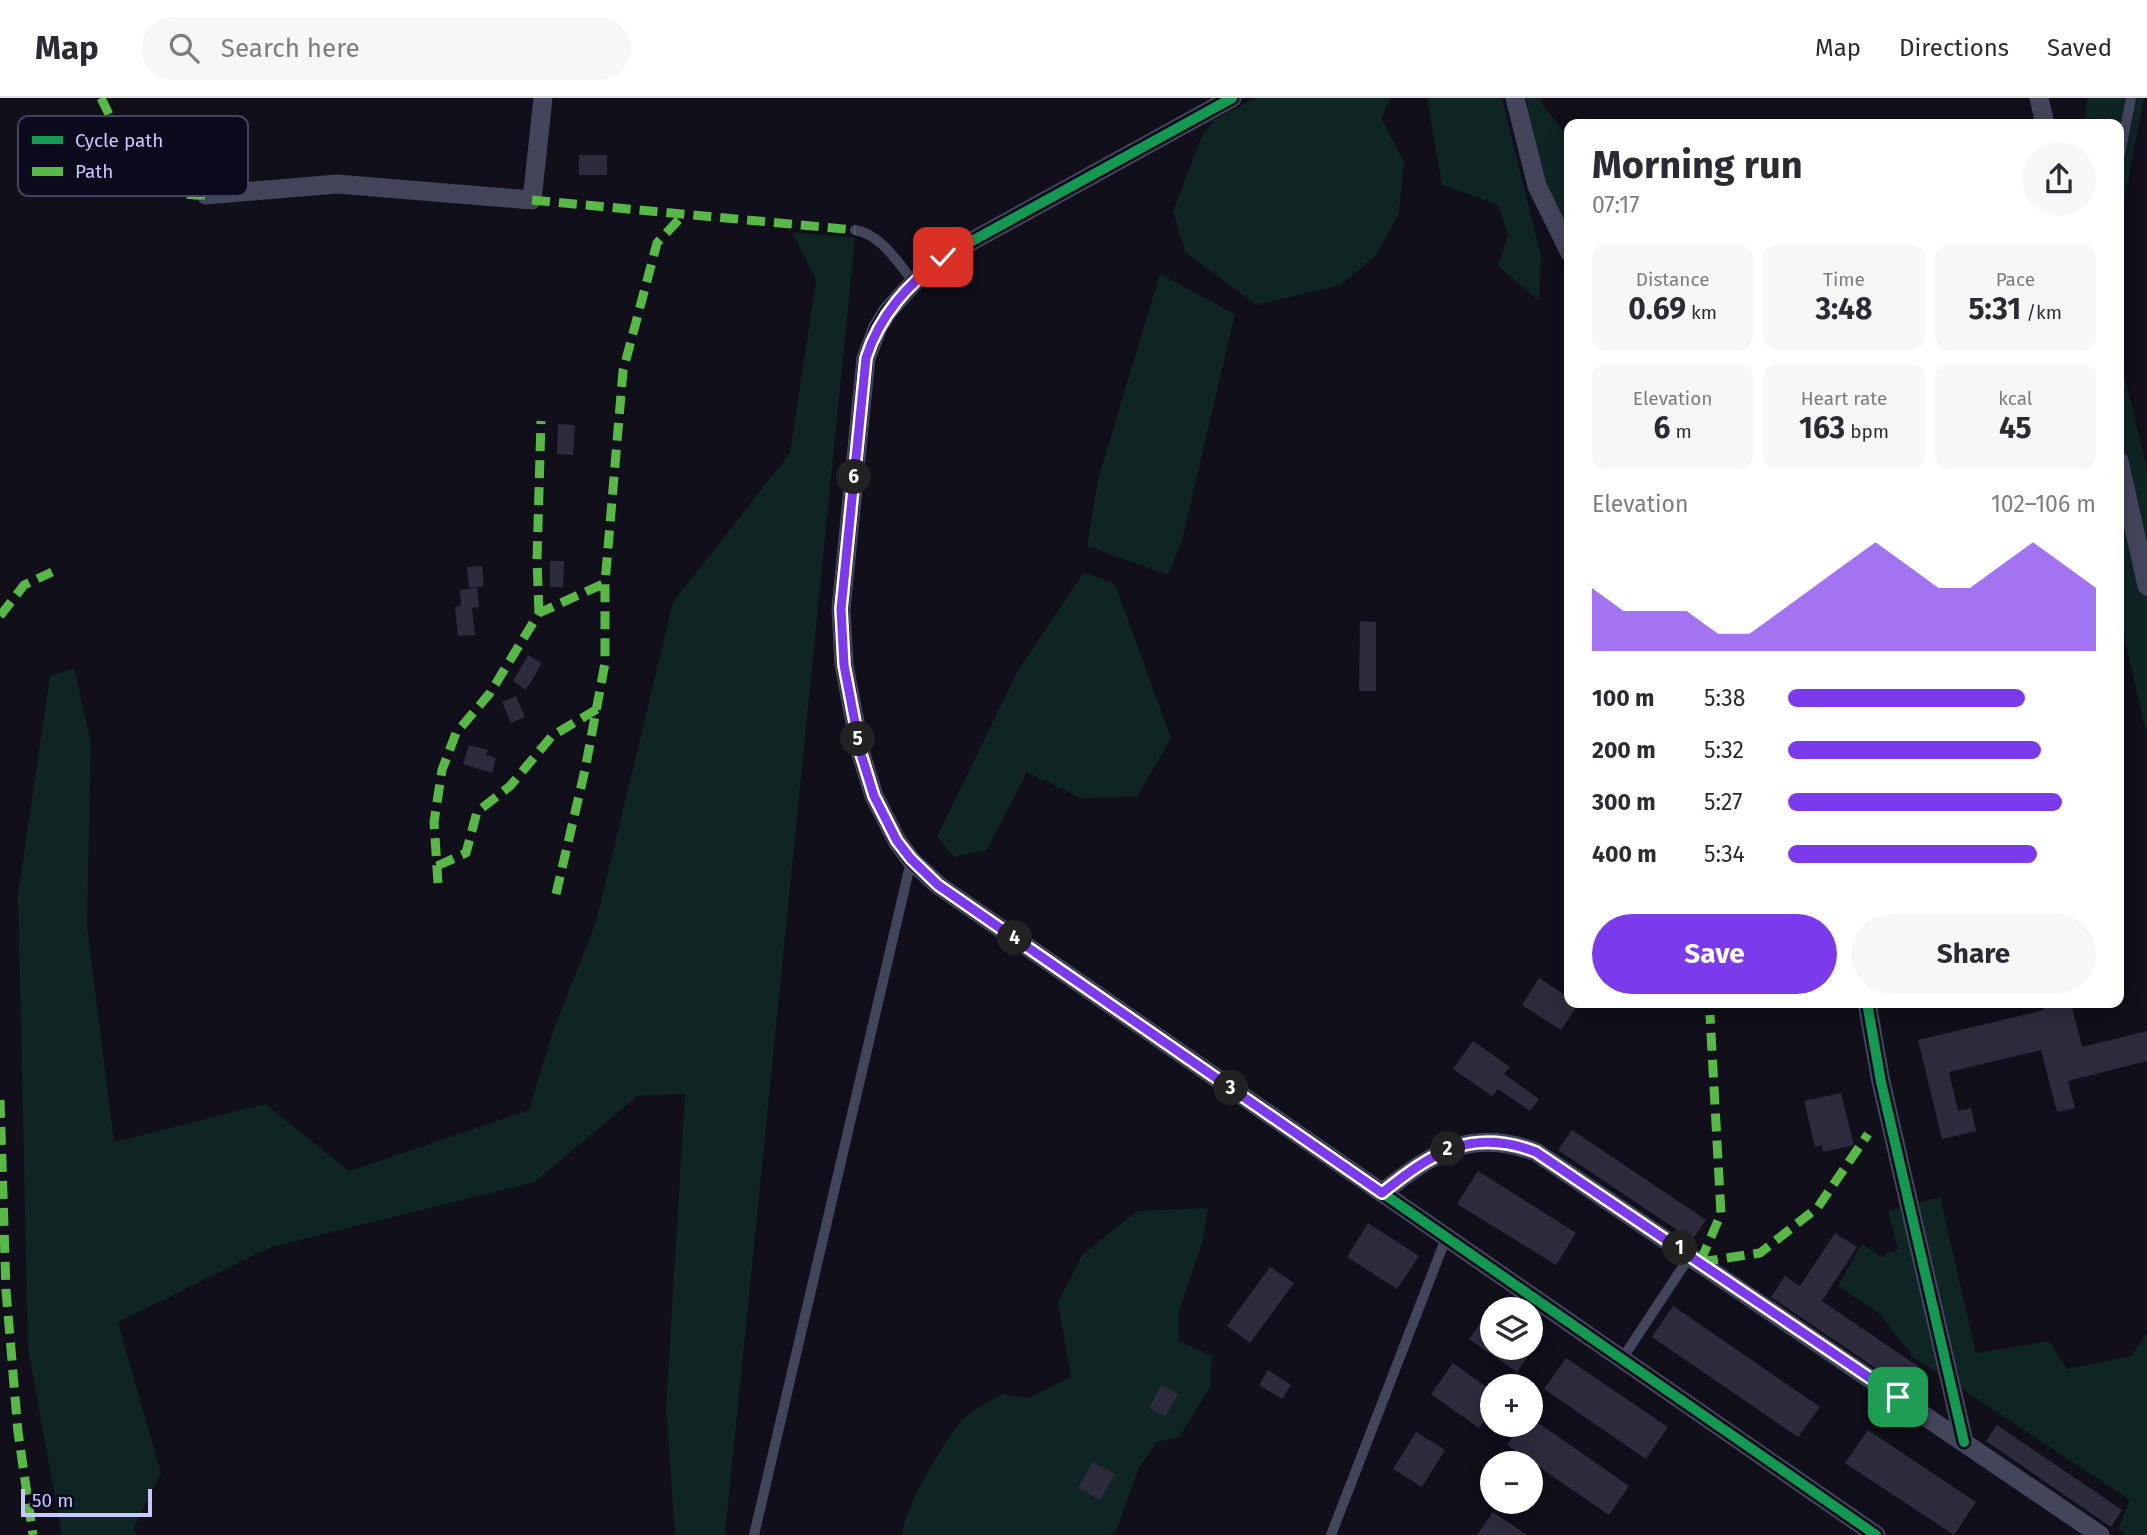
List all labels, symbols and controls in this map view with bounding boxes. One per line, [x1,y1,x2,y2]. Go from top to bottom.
search box [141,17,631,80]
text: Map [35,28,99,68]
icon: search [165,29,203,67]
text: Search here [221,33,360,64]
text: Map [1815,34,1861,62]
text: Directions [1899,34,2009,62]
text: Saved [2047,34,2112,62]
legend [18,116,248,196]
text: Cycle path [75,129,163,152]
text: Morning run [1592,142,1803,188]
button: share [2022,142,2096,216]
text: Path [75,160,113,183]
text: 07:17 [1592,191,1639,219]
pin [913,227,973,287]
icon: check [924,238,962,276]
text: Distance [1636,268,1710,291]
text: Time [1823,268,1865,291]
text: Pace [1996,268,2035,291]
text: 0.69 [1628,291,1686,327]
text: 3:48 [1815,291,1873,327]
text: 5:31 [1969,291,2021,327]
text: km [1686,301,1717,324]
text: /km [2021,301,2062,324]
text: Elevation [1633,387,1712,410]
text: Heart rate [1801,387,1887,410]
text: kcal [1998,387,2032,410]
text: 6 [1654,410,1670,446]
text: 163 [1799,410,1845,446]
text: 45 [1999,410,2032,446]
text: m [1670,420,1692,443]
text: bpm [1845,420,1889,443]
pin: 6 [836,460,872,494]
text: 6 [848,465,859,488]
text: Elevation [1592,490,1688,518]
text: 102–106 m [1991,490,2096,518]
text: 100 m [1592,684,1654,712]
text: 5:38 [1704,684,1745,712]
pin: 5 [840,722,876,756]
text: 5 [852,727,863,750]
text: 200 m [1592,736,1656,764]
text: 5:32 [1704,736,1744,764]
text: 300 m [1592,788,1656,816]
text: 5:27 [1704,788,1742,816]
text: 400 m [1592,840,1657,868]
text: 5:34 [1704,840,1745,868]
button: Save [1592,914,1837,994]
button: Share [1851,914,2096,994]
pin: 4 [998,920,1032,956]
text: 4 [1009,926,1020,949]
pin: 3 [1214,1070,1248,1105]
text: 3 [1226,1076,1235,1099]
pin: 2 [1430,1132,1466,1166]
text: 2 [1443,1137,1452,1160]
pin: 1 [1662,1230,1698,1266]
text: 1 [1675,1236,1684,1259]
map controls [1480,1297,1543,1514]
button: layers [1480,1297,1543,1360]
pin [1868,1367,1928,1427]
button: + [1480,1374,1543,1437]
icon: arrive [1879,1378,1917,1416]
button: − [1480,1451,1543,1514]
scale bar [21,1486,152,1518]
text: 50 m [32,1489,73,1512]

